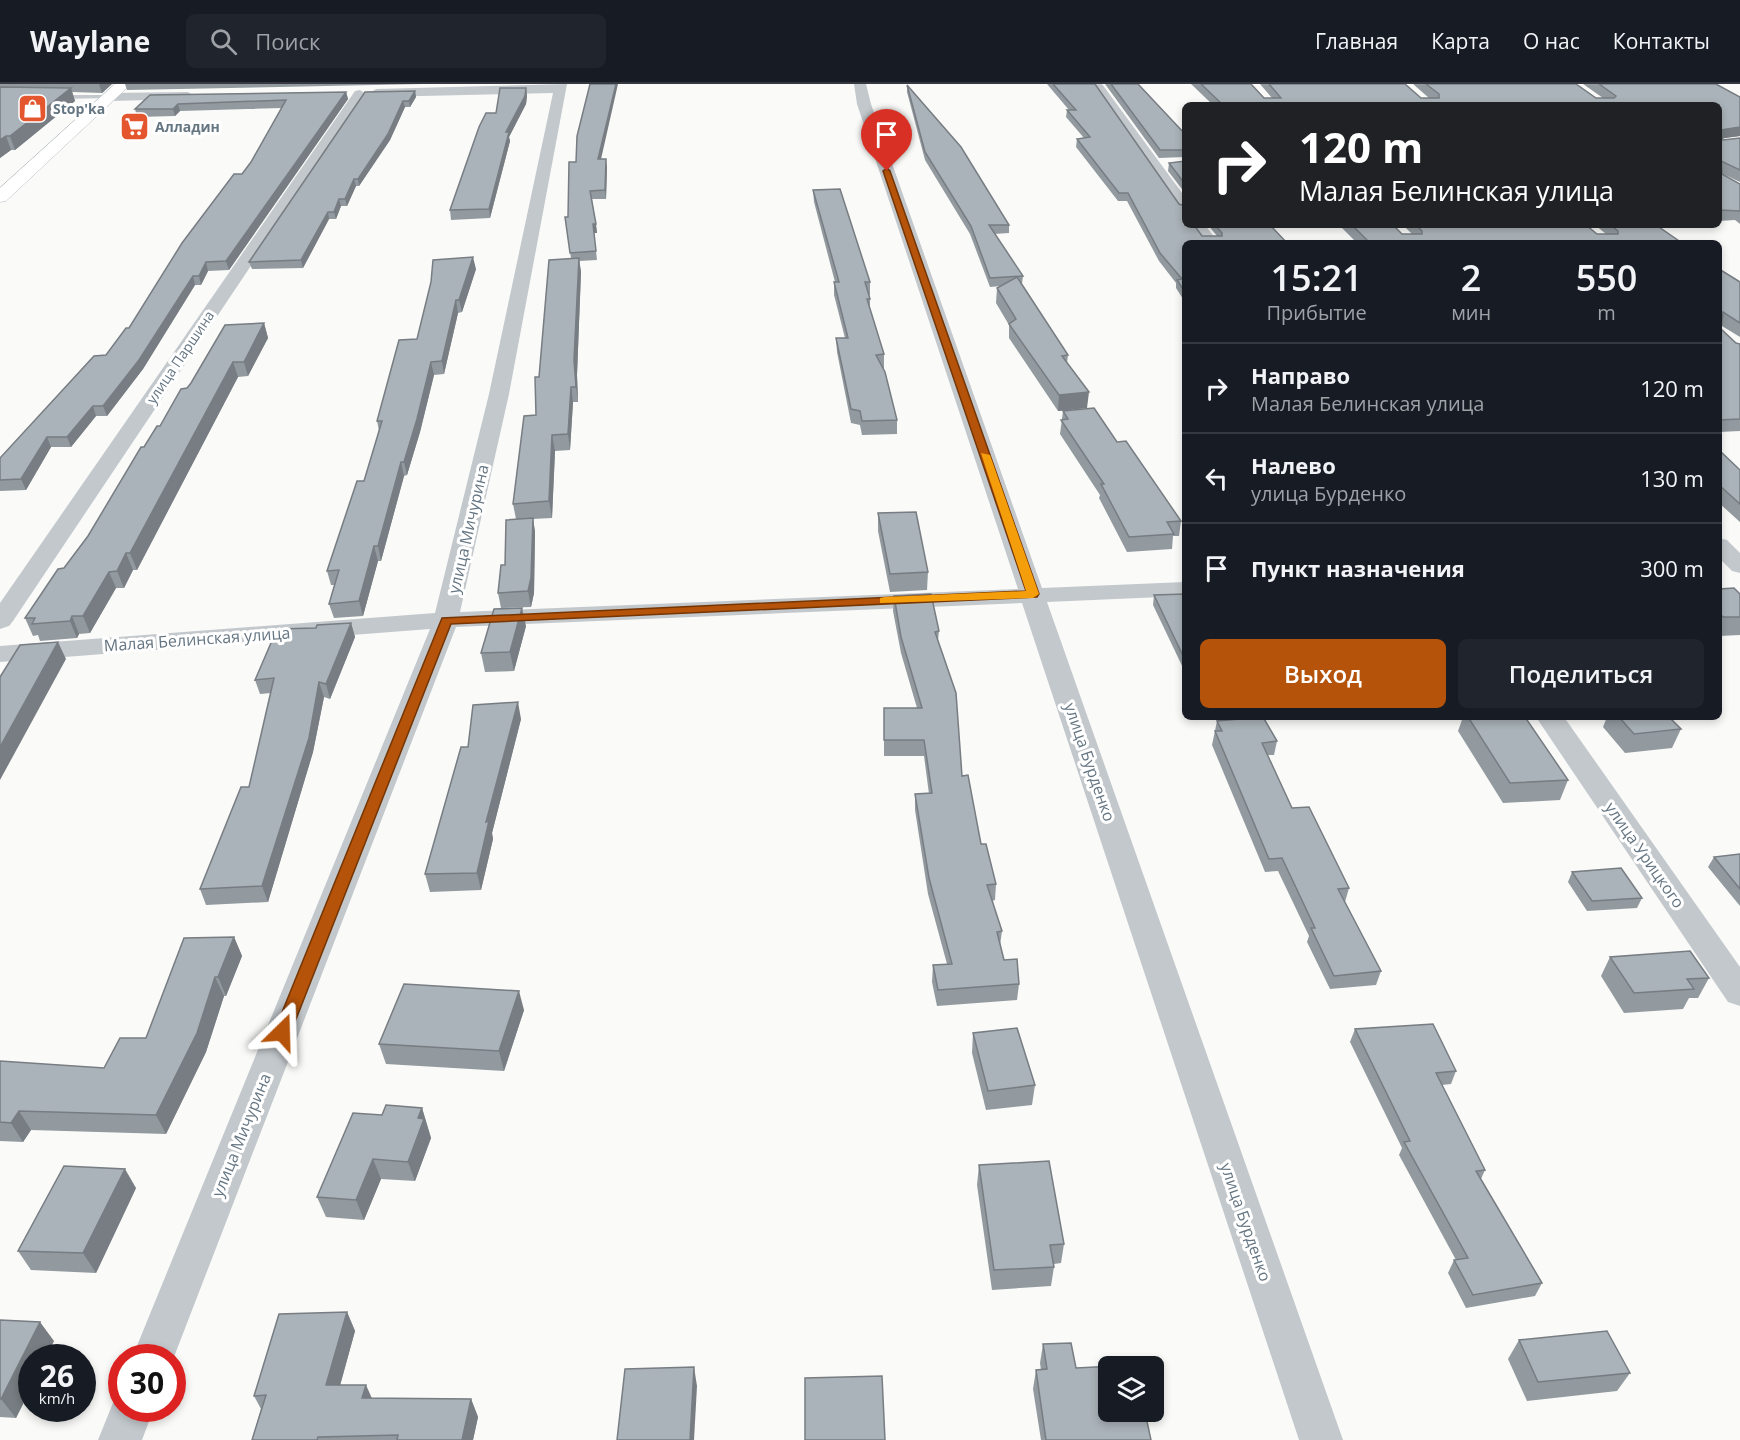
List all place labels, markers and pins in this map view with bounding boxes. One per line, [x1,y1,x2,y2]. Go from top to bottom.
shop icon: Stop'ka [16,92,48,124]
place label: Stop'ka [53,99,105,118]
pin [861,109,912,171]
supermarket icon: Алладин [118,110,150,142]
place label: Алладин [155,117,220,136]

